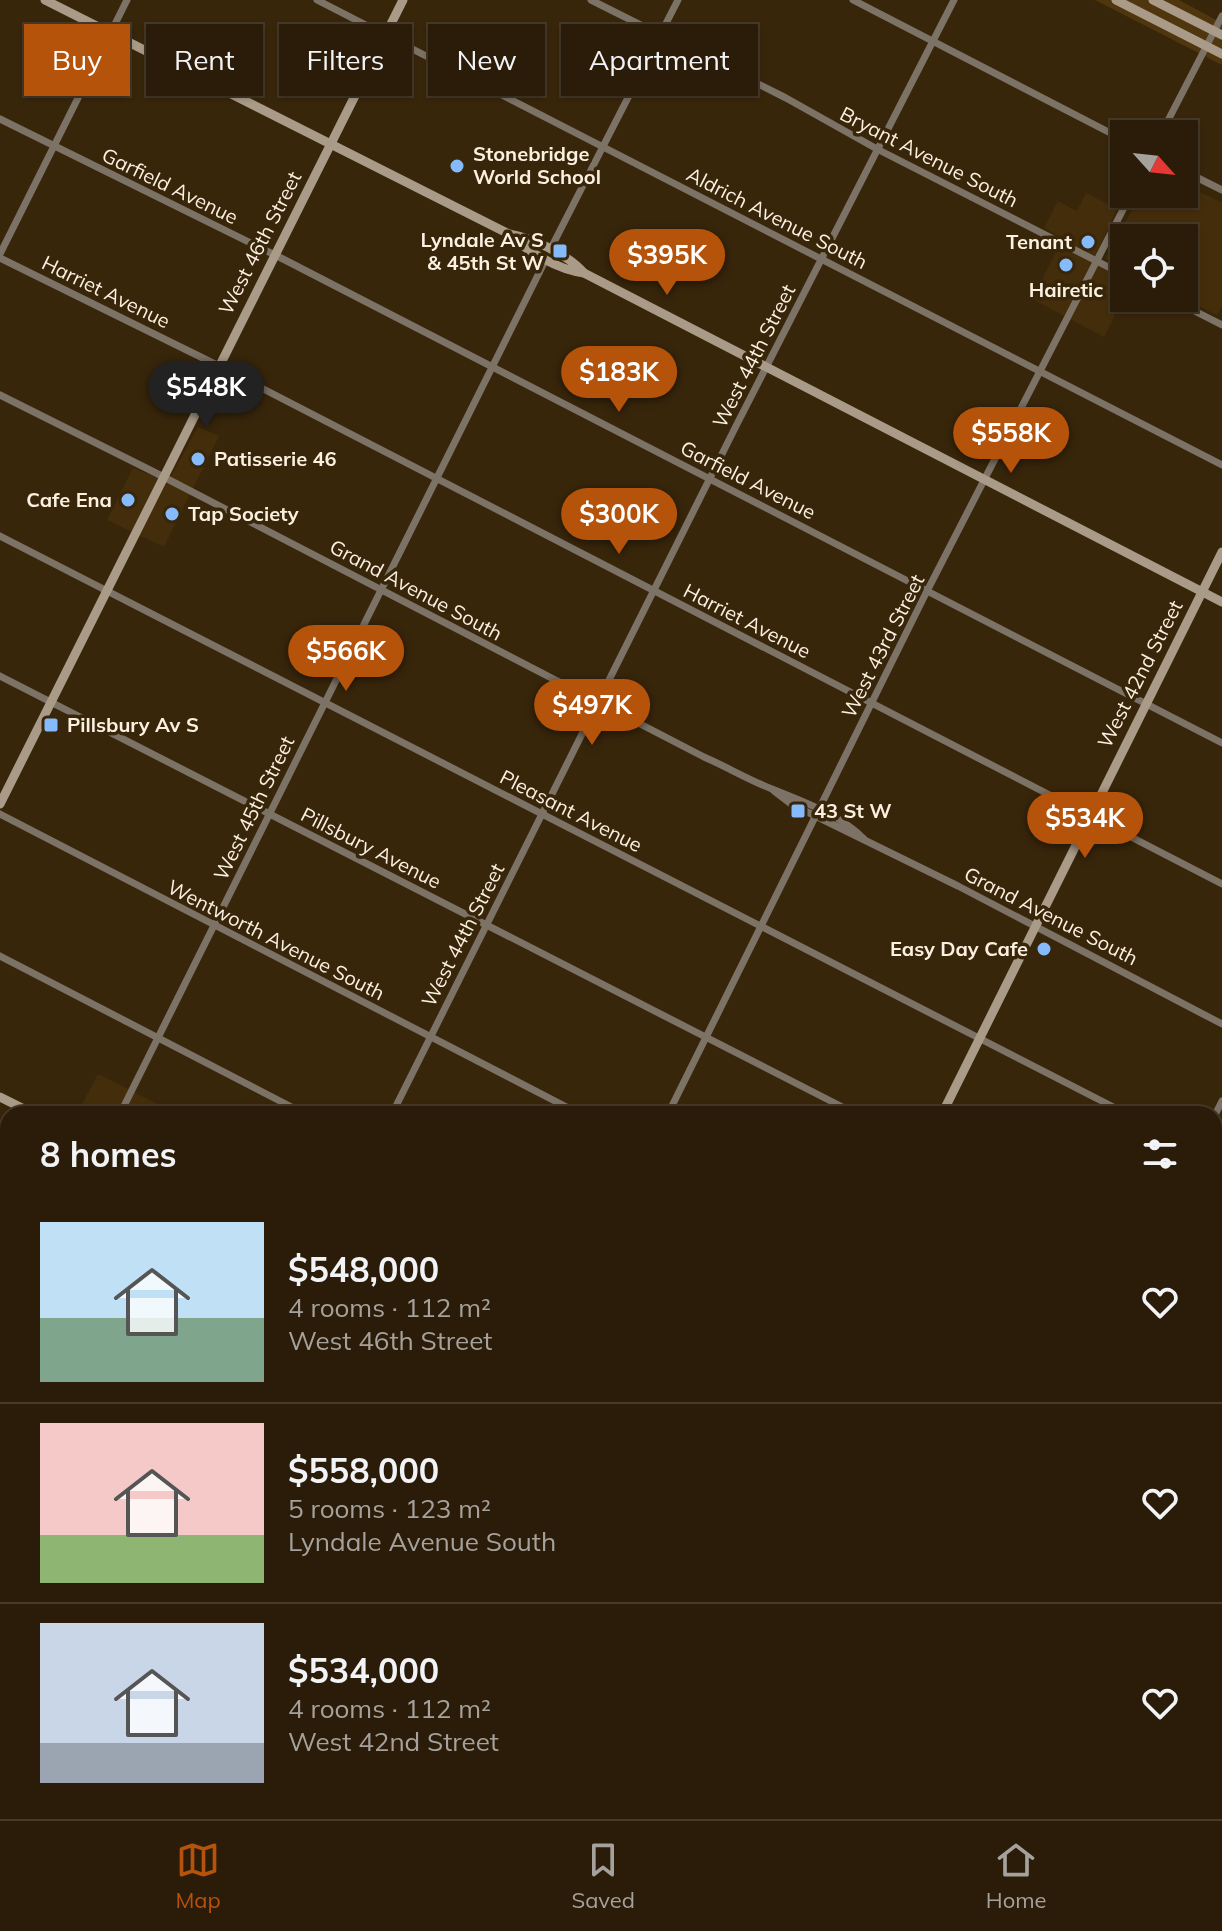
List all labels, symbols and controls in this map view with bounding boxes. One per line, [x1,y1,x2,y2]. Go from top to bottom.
chip: Buy [24,24,130,96]
chip: Rent [146,24,263,96]
chip: Filters [279,24,412,96]
chip: New [428,24,545,96]
chip: Apartment [561,24,758,96]
street label: Bryant Avenue South [836,101,1023,212]
north arrow [1110,120,1198,208]
map controls [1110,120,1198,312]
place label: Stonebridge World School [473,141,601,189]
street label: Garfield Avenue [98,142,242,229]
marker: Stonebridge World School [448,157,466,175]
street label: Aldrich Avenue South [683,161,872,274]
street label: West 46th Street [213,167,306,318]
button: locate [1110,224,1198,312]
place label: Lyndale Av S & 45th St W [421,227,544,275]
pin: $395K [611,229,723,297]
place label: Tenant [1006,229,1072,254]
marker: Tenant [1079,233,1097,251]
text: $395K [627,238,707,271]
marker: Lyndale Av S & 45th St W [551,242,569,260]
street label: Harriet Avenue [38,250,174,333]
marker: Hairetic [1057,256,1075,274]
place label: Hairetic [1029,277,1103,302]
street label: West 44th Street [707,280,800,431]
pin: $183K [563,346,675,414]
text: $183K [579,355,659,388]
pin: $548K [150,361,262,429]
text: $548K [166,370,246,403]
pin: $558K [955,407,1067,475]
text: $558K [971,416,1051,449]
street label: Garfield Avenue [676,435,820,524]
place label: Patisserie 46 [214,446,337,471]
marker: Patisserie 46 [189,450,207,468]
place label: Cafe Ena [26,487,112,512]
pin: $300K [563,488,675,556]
marker: Cafe Ena [119,491,137,509]
text: $300K [579,497,659,530]
place label: Tap Society [188,501,299,526]
marker: Tap Society [163,505,181,523]
street label: Grand Avenue South [326,534,507,646]
street label: West 43rd Street [836,570,929,722]
street label: Harriet Avenue [679,578,815,663]
street label: West 42nd Street [1092,596,1188,752]
pin: $566K [290,625,402,693]
text: $566K [306,634,386,667]
pin: $497K [536,679,648,747]
text: $497K [552,688,632,721]
place label: Pillsbury Av S [67,712,199,737]
marker: Pillsbury Av S [42,716,60,734]
street label: West 45th Street [208,732,299,884]
street label: Pleasant Avenue [496,764,646,857]
pin: $534K [1029,792,1141,860]
place label: 43 St W [814,798,892,823]
street label: Pillsbury Avenue [297,801,446,894]
text: $534K [1045,801,1125,834]
marker: 43 St W [789,802,807,820]
street label: West 44th Street [416,859,509,1010]
street label: Grand Avenue South [960,861,1142,970]
street label: Wentworth Avenue South [164,874,389,1005]
place label: Easy Day Cafe [890,936,1028,961]
marker: Easy Day Cafe [1035,940,1053,958]
icon: filters [1138,1132,1182,1176]
text: 8 homes [40,1133,177,1176]
text: $548,000 [288,1248,439,1291]
icon: home [104,1254,200,1350]
icon: heart [1138,1280,1182,1324]
text: 4 rooms · 112 m² [288,1291,491,1324]
text: West 46th Street [288,1324,492,1357]
text: $558,000 [288,1449,439,1492]
icon: home [104,1455,200,1551]
icon: heart [1138,1481,1182,1525]
text: 5 rooms · 123 m² [288,1492,491,1525]
text: Lyndale Avenue South [288,1525,556,1558]
text: $534,000 [288,1649,439,1692]
icon: home [104,1655,200,1751]
icon: heart [1138,1681,1182,1725]
text: 4 rooms · 112 m² [288,1692,491,1725]
text: West 42nd Street [288,1725,499,1758]
tab: Map [175,1838,221,1914]
tab: Saved [572,1838,635,1914]
tab: Home [986,1838,1047,1914]

